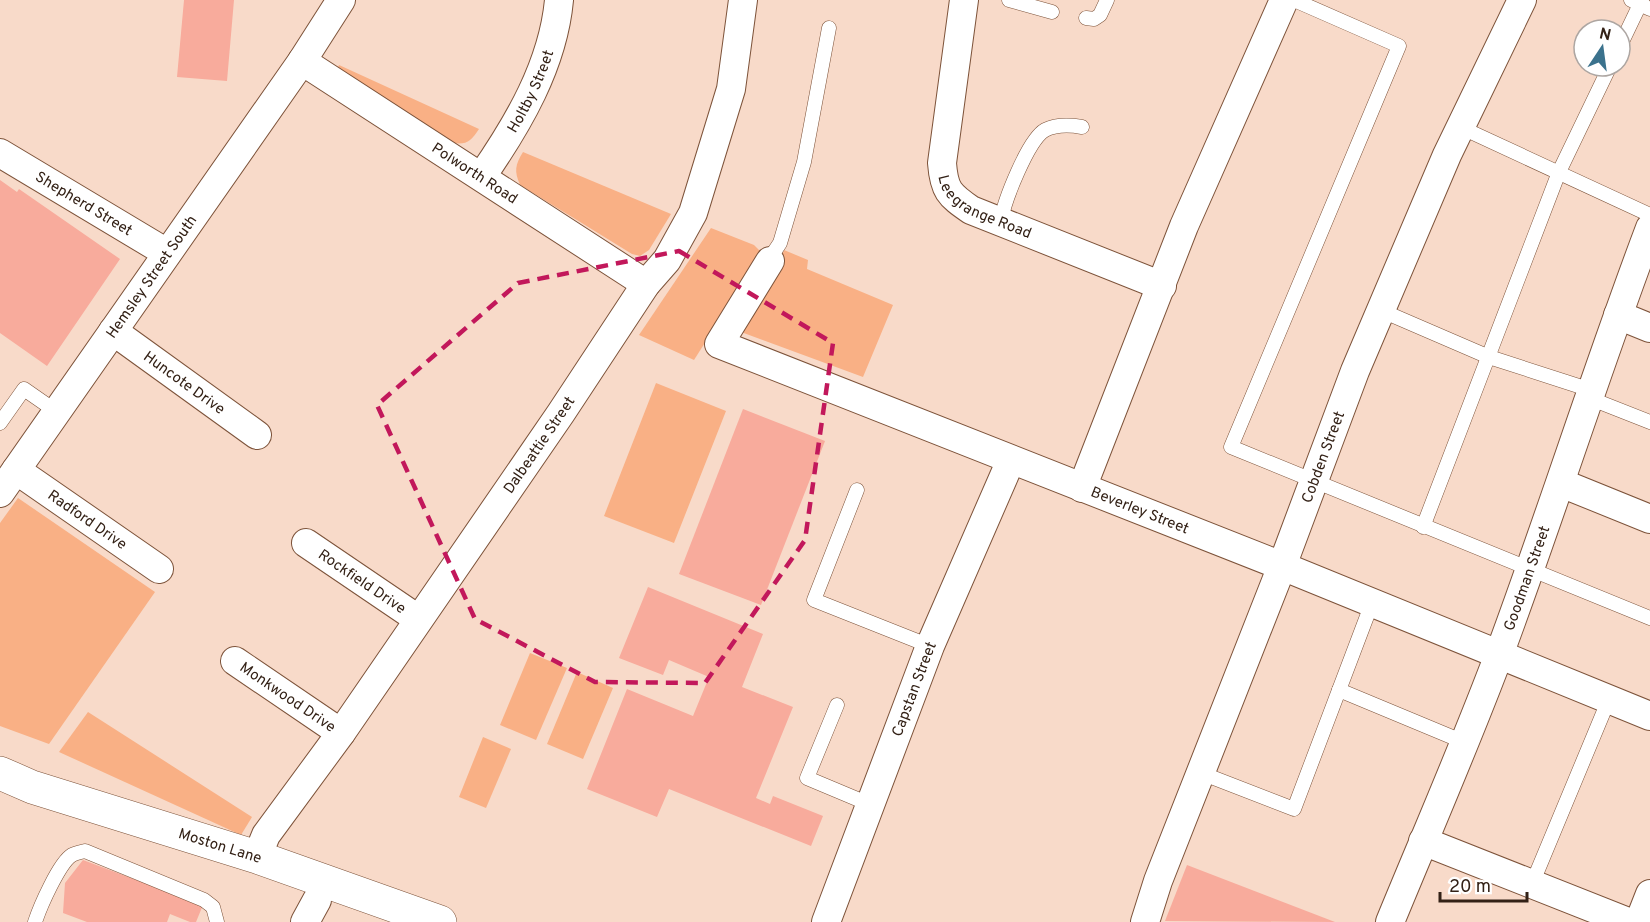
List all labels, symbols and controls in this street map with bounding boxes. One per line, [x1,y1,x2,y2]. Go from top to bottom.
north arrow [1572,18,1632,78]
text: N [1597,24,1613,46]
street label: Holtby Street [504,48,559,137]
street label: Polworth Road [427,139,521,209]
street label: Shepherd Street [31,168,135,241]
street label: Leegrange Road [933,173,1034,244]
street label: Hemsley Street South [103,212,202,343]
street label: Huncote Drive [139,348,228,420]
street label: Dalbeattie Street [500,393,580,498]
street label: Cobden Street [1298,409,1350,506]
street label: Beverley Street [1088,484,1191,539]
street label: Radford Drive [43,487,130,555]
street label: Goodman Street [1501,524,1555,634]
street label: Rockfield Drive [314,546,409,619]
street label: Capstan Street [889,639,942,740]
street label: Monkwood Drive [235,659,339,738]
street label: Moston Lane [176,825,264,869]
scale bar [1440,865,1527,903]
text: 20 m [1449,876,1491,899]

